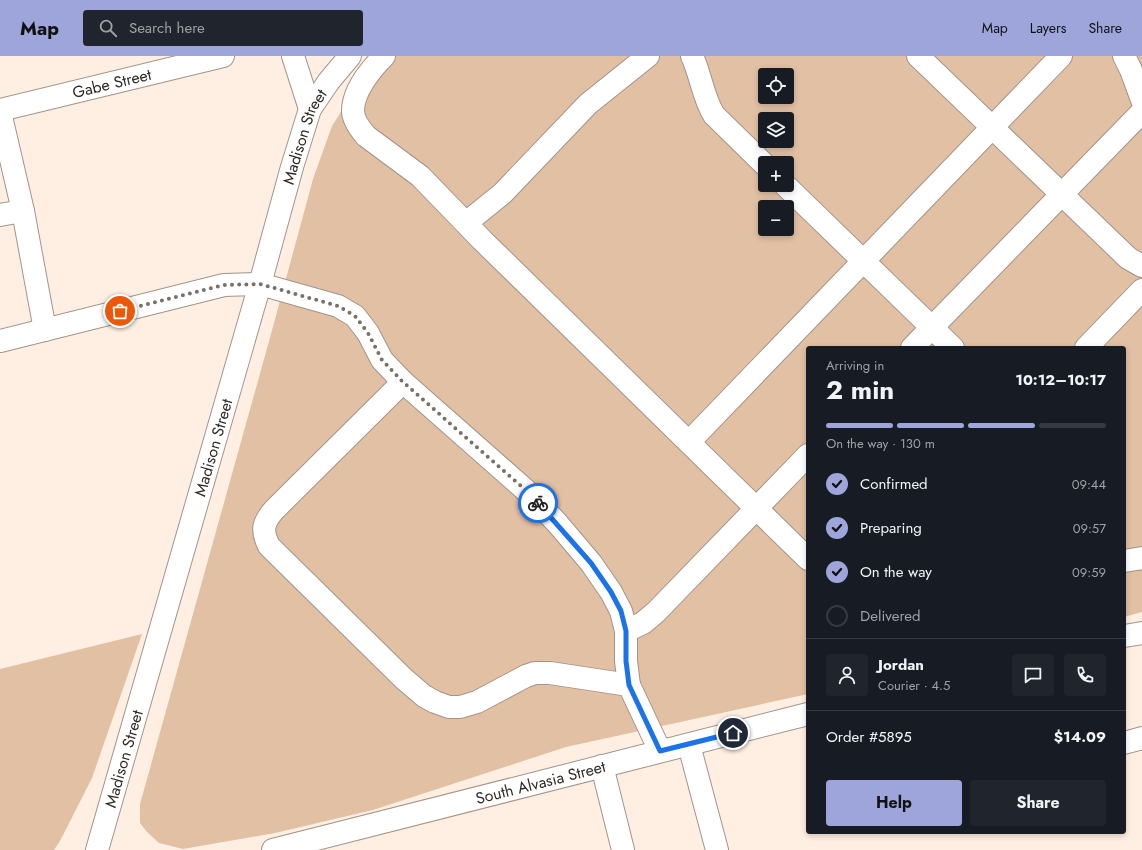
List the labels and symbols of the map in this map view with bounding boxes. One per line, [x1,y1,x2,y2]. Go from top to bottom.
street label: Gabe Street [70,62,154,104]
street label: Madison Street [276,84,332,187]
pin [103,294,137,328]
street label: Madison Street [188,396,238,499]
courier [518,483,558,523]
street label: Madison Street [98,707,148,810]
pin [716,716,750,750]
street label: South Alvasia Street [473,754,608,810]

